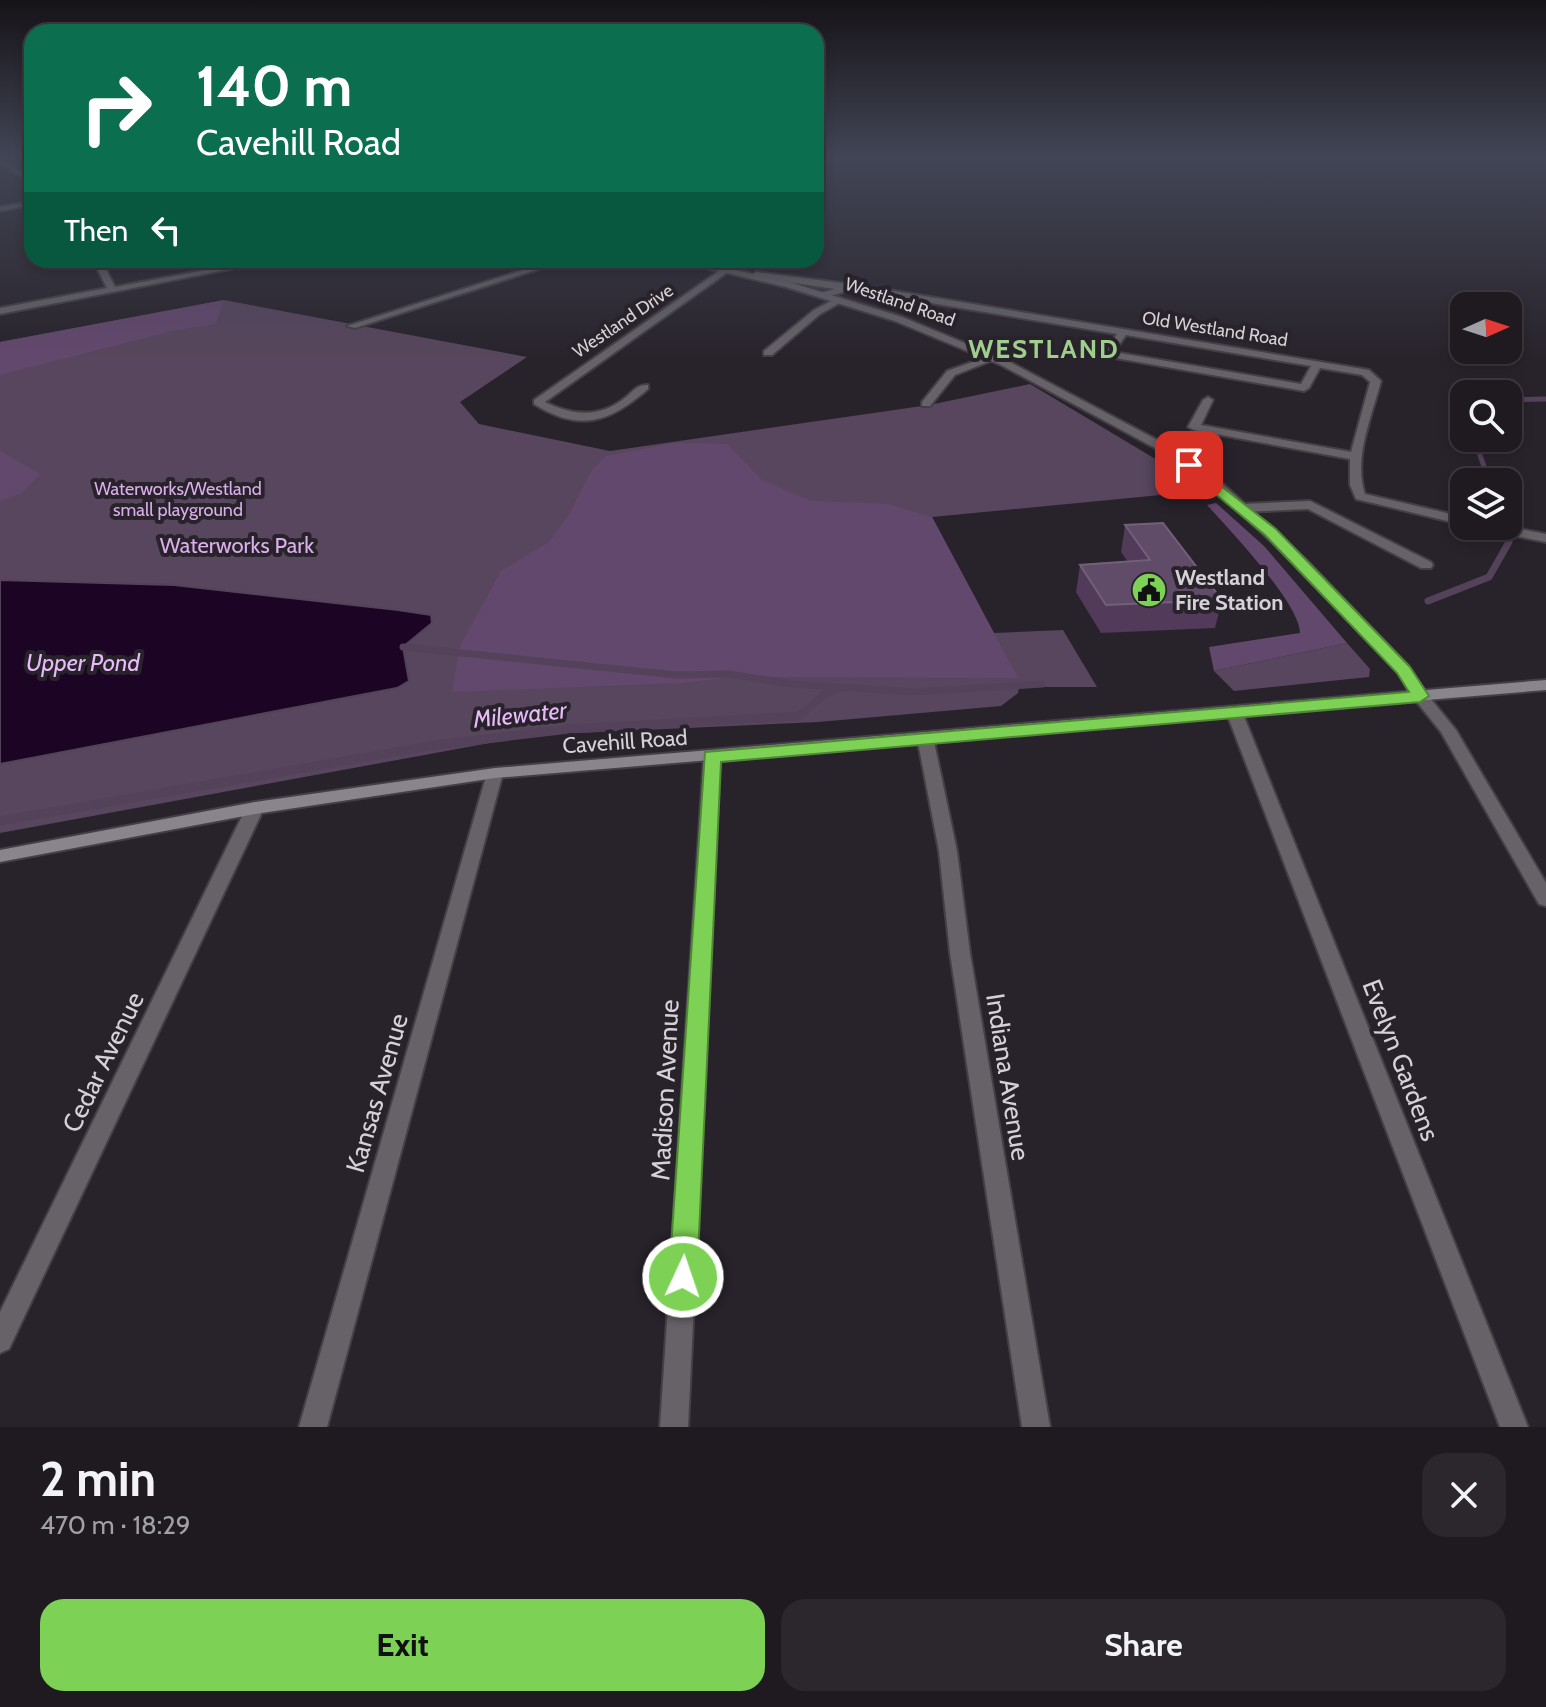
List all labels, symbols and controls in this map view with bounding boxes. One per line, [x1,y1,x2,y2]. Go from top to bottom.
text: 140 m [196,52,352,120]
icon: right [64,56,168,160]
text: Cavehill Road [196,120,401,164]
icon: left [144,208,188,252]
text: Then [64,212,128,249]
street label: Westland Road [842,273,958,331]
street label: Westland Drive [569,279,677,363]
north arrow [1450,292,1522,364]
map controls [1450,292,1522,540]
street label: Old Westland Road [1141,307,1289,351]
district label: WESTLAND [968,333,1120,365]
button: search [1450,380,1522,452]
pin [1155,431,1223,499]
icon: arrive [1167,443,1211,487]
button: layers [1450,468,1522,540]
park label: Waterworks/Westland small playground [94,478,262,521]
park label: Waterworks Park [160,532,314,559]
place label: Westland Fire Station [1175,564,1283,616]
public building icon: Westland Fire Station [1130,571,1168,609]
water label: Upper Pond [26,648,140,677]
water label: Milewater [471,695,570,734]
street label: Cavehill Road [562,724,688,759]
street label: Evelyn Gardens [1356,975,1447,1145]
street label: Cedar Avenue [55,987,151,1137]
street label: Indiana Avenue [979,991,1037,1163]
street label: Madison Avenue [644,999,686,1181]
street label: Kansas Avenue [339,1010,415,1176]
position arrow [641,1235,725,1319]
text: 2 min [40,1450,156,1508]
button: close [1422,1453,1506,1537]
text: 470 m · 18:29 [40,1509,191,1541]
button: Exit [40,1599,765,1691]
button: Share [781,1599,1506,1691]

